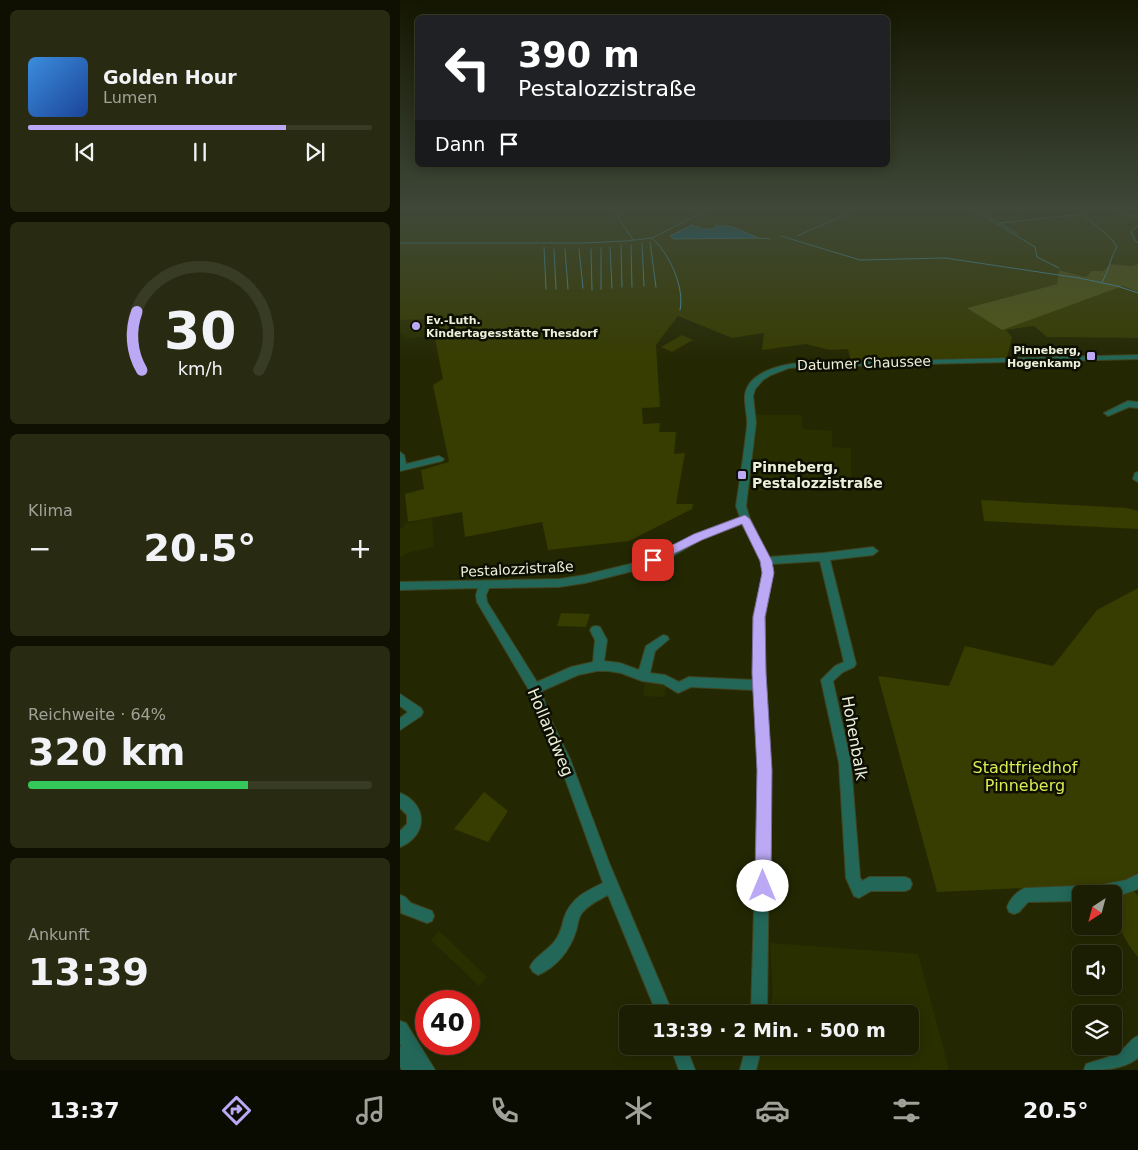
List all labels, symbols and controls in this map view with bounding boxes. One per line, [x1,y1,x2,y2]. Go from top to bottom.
icon: left [435,35,500,100]
text: 390 m [518,35,640,75]
text: Golden Hour [103,66,237,88]
text: Pestalozzistraße [518,76,696,101]
text: Lumen [103,88,157,107]
icon: arrive [495,130,523,158]
text: Dann [435,133,485,155]
icon: previous [71,138,99,166]
icon: pause [186,138,214,166]
icon: next [301,138,329,166]
text: 30 [164,301,236,361]
place label: Ev.-Luth. Kindertagesstätte Thesdorf [426,314,598,340]
marker: Ev.-Luth. Kindertagesstätte Thesdorf [410,320,422,332]
place label: Pinneberg, Hogenkamp [1007,344,1081,370]
marker: Pinneberg, Hogenkamp [1085,350,1097,362]
street label: Datumer Chaussee [797,353,931,373]
text: km/h [177,358,223,379]
place label: Pinneberg, Pestalozzistraße [752,459,883,491]
marker: Pinneberg, Pestalozzistraße [736,469,748,481]
text: Klima [28,501,73,520]
text: 20.5° [144,526,256,570]
text: − [28,532,51,565]
text: + [349,532,372,565]
pin [632,539,674,581]
icon: arrive [639,546,667,574]
street label: Pestalozzistraße [460,558,574,580]
street label: Hollandweg [523,685,578,779]
street label: Hohenbalk [838,694,871,783]
text: Reichweite · 64% [28,705,166,724]
text: 320 km [28,730,185,774]
park label: Stadtfriedhof Pinneberg [973,758,1078,795]
position arrow [736,859,788,911]
north arrow [1072,885,1122,935]
map controls [1072,885,1122,1055]
text: Ankunft [28,925,90,944]
button: sound [1072,945,1122,995]
text: 13:39 [28,950,149,994]
speed limit sign: 40 [415,990,480,1055]
button: layers [1072,1005,1122,1055]
text: 13:39 · 2 Min. · 500 m [652,1019,886,1041]
icon: directions [219,1093,254,1128]
icon: music [353,1093,388,1128]
icon: phone [487,1093,522,1128]
icon: climate [621,1093,656,1128]
icon: car [755,1093,790,1128]
icon: filters [889,1093,924,1128]
text: 13:37 [50,1098,120,1123]
text: 20.5° [1023,1098,1088,1123]

